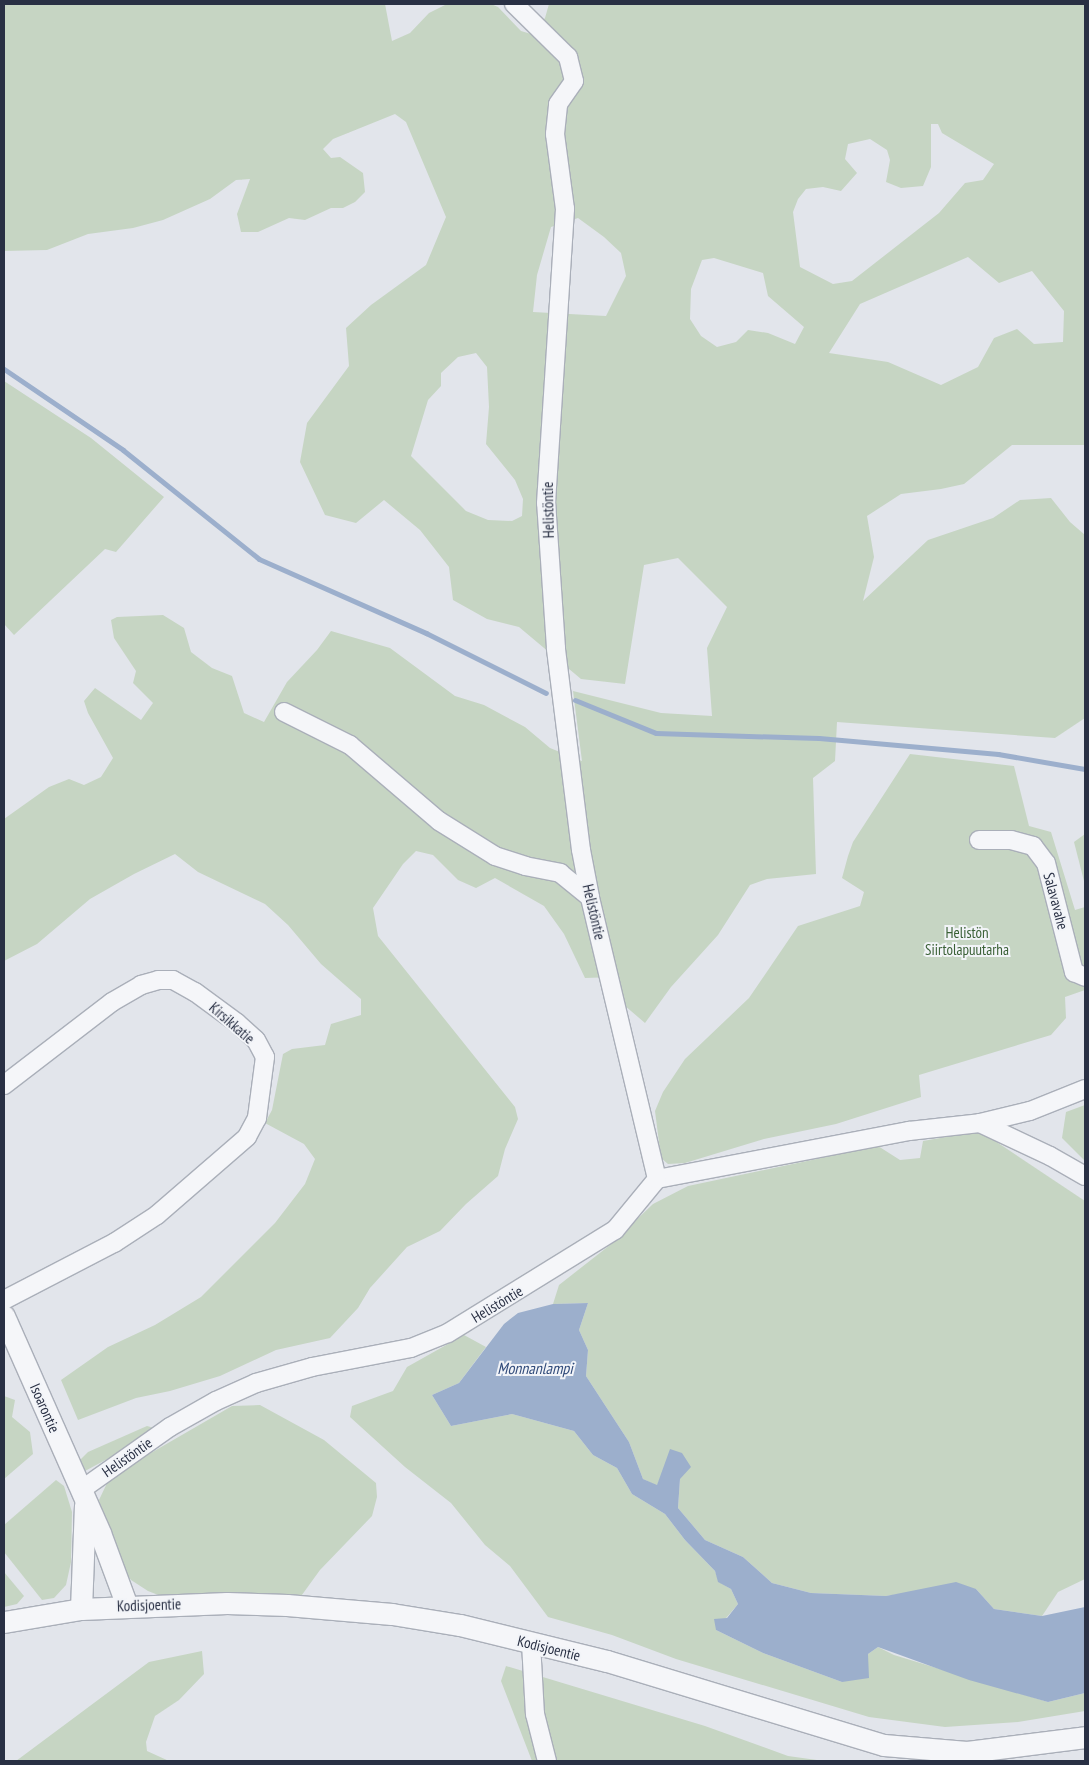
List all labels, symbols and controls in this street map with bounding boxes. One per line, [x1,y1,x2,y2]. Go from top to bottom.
street label: Helistöntie [539,481,557,539]
street label: Salavavahe [1040,870,1072,932]
street label: Helistöntie [579,882,609,942]
park label: Helistön Siirtolapuutarha [925,923,1009,958]
street label: Kirsikkatie [206,998,258,1048]
street label: Helistöntie [468,1282,526,1326]
water label: Monnanlampi [497,1358,573,1378]
street label: Isoarontie [26,1381,64,1435]
street label: Helistöntie [99,1433,155,1481]
street label: Kodisjoentie [117,1595,181,1615]
street label: Kodisjoentie [516,1632,582,1664]

